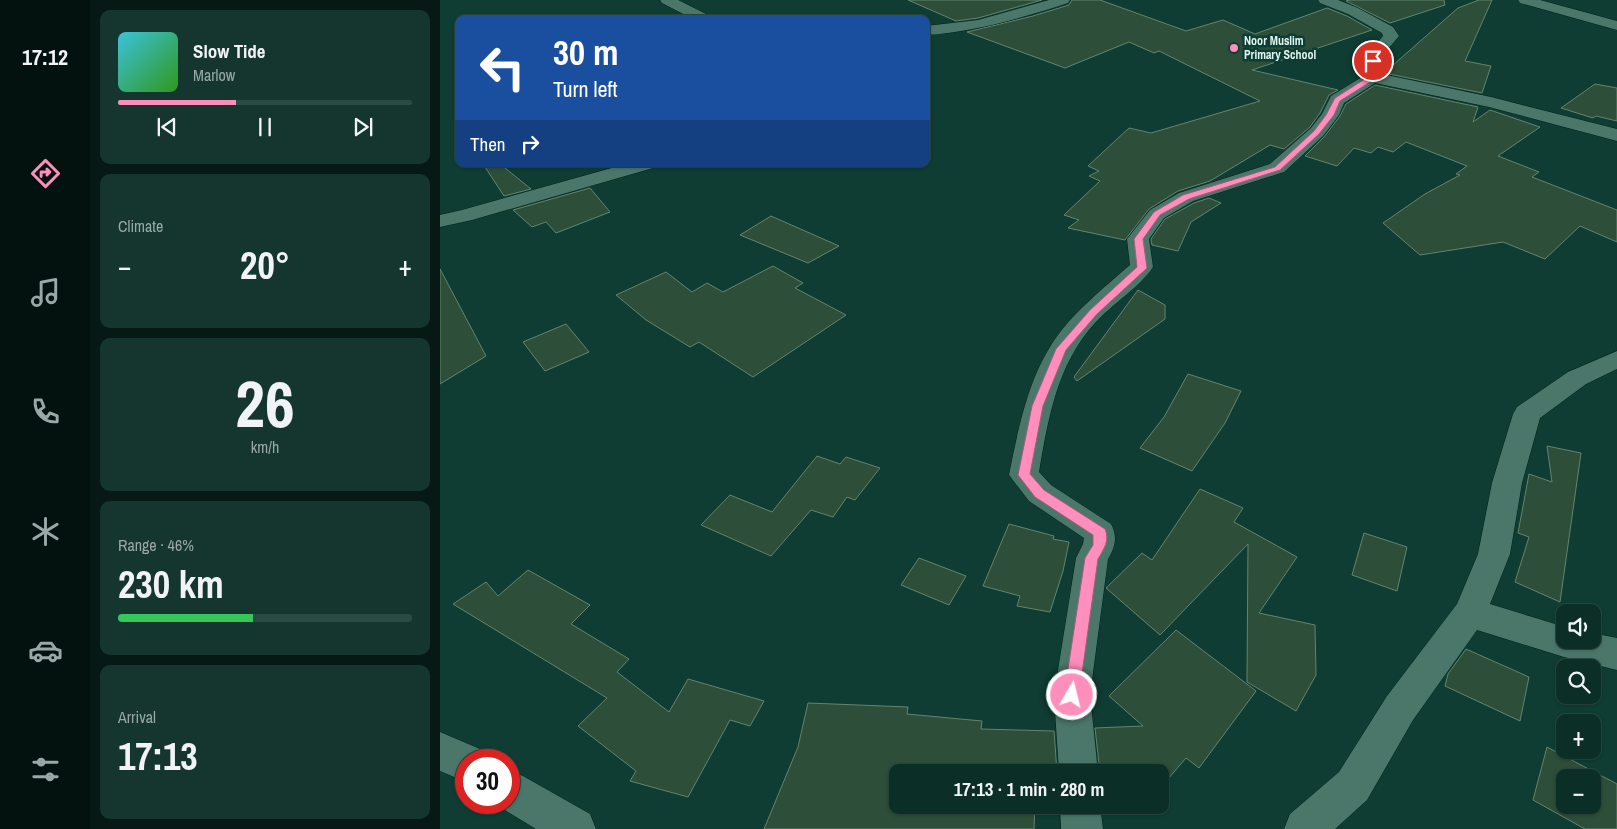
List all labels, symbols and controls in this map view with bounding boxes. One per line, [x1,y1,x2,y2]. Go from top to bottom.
text: 30 m [553,29,618,76]
place label: Noor Muslim Primary School [1244,33,1316,63]
icon: left [470,35,535,100]
text: Slow Tide [193,38,265,64]
pin [1352,40,1394,82]
text: 17:12 [22,42,68,72]
marker: Noor Muslim Primary School [1228,42,1240,54]
icon: arrive [1359,47,1387,75]
text: Marlow [193,64,235,86]
text: Turn left [553,74,618,104]
icon: previous [153,113,181,141]
icon: pause [251,113,279,141]
icon: next [349,113,377,141]
icon: right [516,130,544,158]
text: Then [470,131,506,157]
icon: directions [28,156,63,191]
text: Climate [118,215,163,237]
text: 20° [240,240,290,291]
text: − [118,247,131,285]
text: + [399,247,412,285]
icon: music [28,275,63,310]
text: 26 [235,360,295,447]
icon: phone [28,394,63,429]
text: km/h [251,436,279,458]
icon: climate [28,514,63,549]
text: Range · 46% [118,534,194,556]
text: 230 km [118,559,224,610]
map controls [1556,604,1601,814]
button: sound [1556,604,1601,649]
icon: car [28,633,63,668]
button: search [1556,659,1601,704]
position arrow [1045,668,1097,720]
text: Arrival [118,706,156,728]
button: + [1556,714,1601,759]
text: 17:13 [118,731,198,782]
speed limit sign: 30 [455,749,520,814]
icon: filters [28,752,63,787]
button: − [1556,769,1601,814]
text: 17:13 · 1 min · 280 m [954,776,1104,802]

